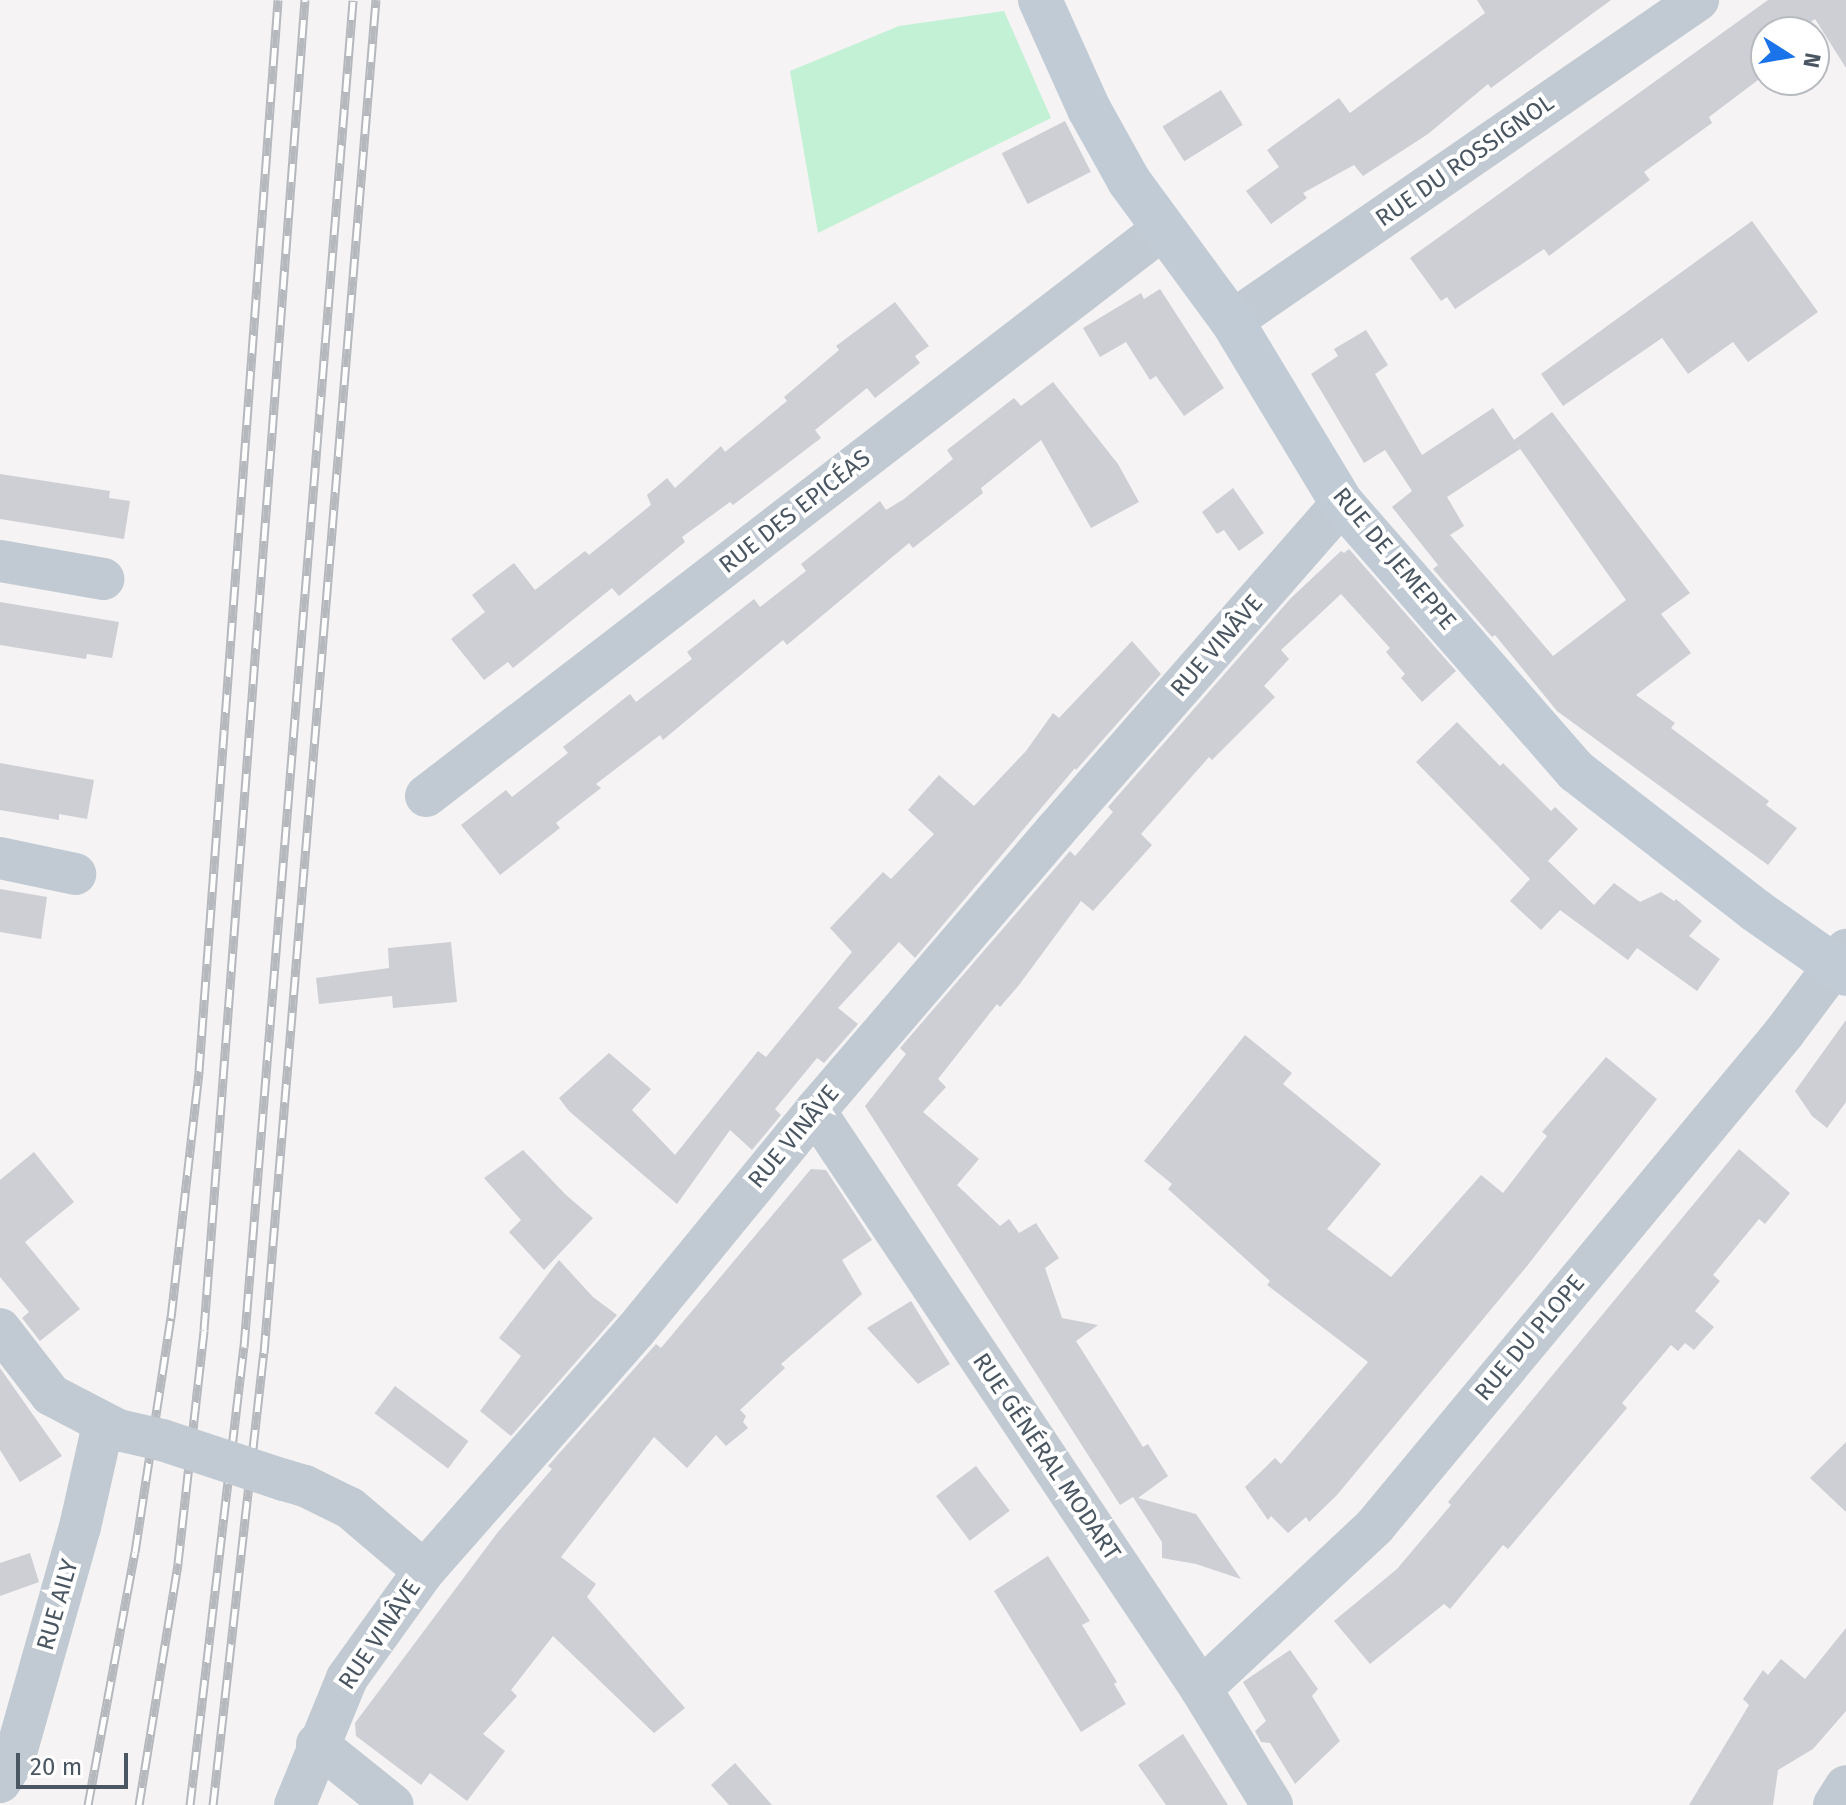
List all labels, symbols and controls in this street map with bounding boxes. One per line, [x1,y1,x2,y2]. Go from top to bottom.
north arrow [1750,16,1830,96]
text: N [1797,51,1827,70]
street label: RUE DU ROSSIGNOL [1370,89,1560,233]
street label: RUE DES EPICÉAS [714,444,876,580]
street label: RUE DE JEMEPPE [1326,482,1462,636]
street label: RUE VINÂVE [1165,589,1269,703]
street label: RUE VINÂVE [743,1080,845,1194]
street label: RUE DU PLOPE [1469,1269,1591,1407]
street label: RUE GÉNÉRAL MODART [966,1348,1126,1566]
street label: RUE AILY [31,1556,85,1654]
street label: RUE VINÂVE [333,1575,427,1695]
scale bar [20,1737,132,1787]
text: 20 m [30,1753,82,1781]

